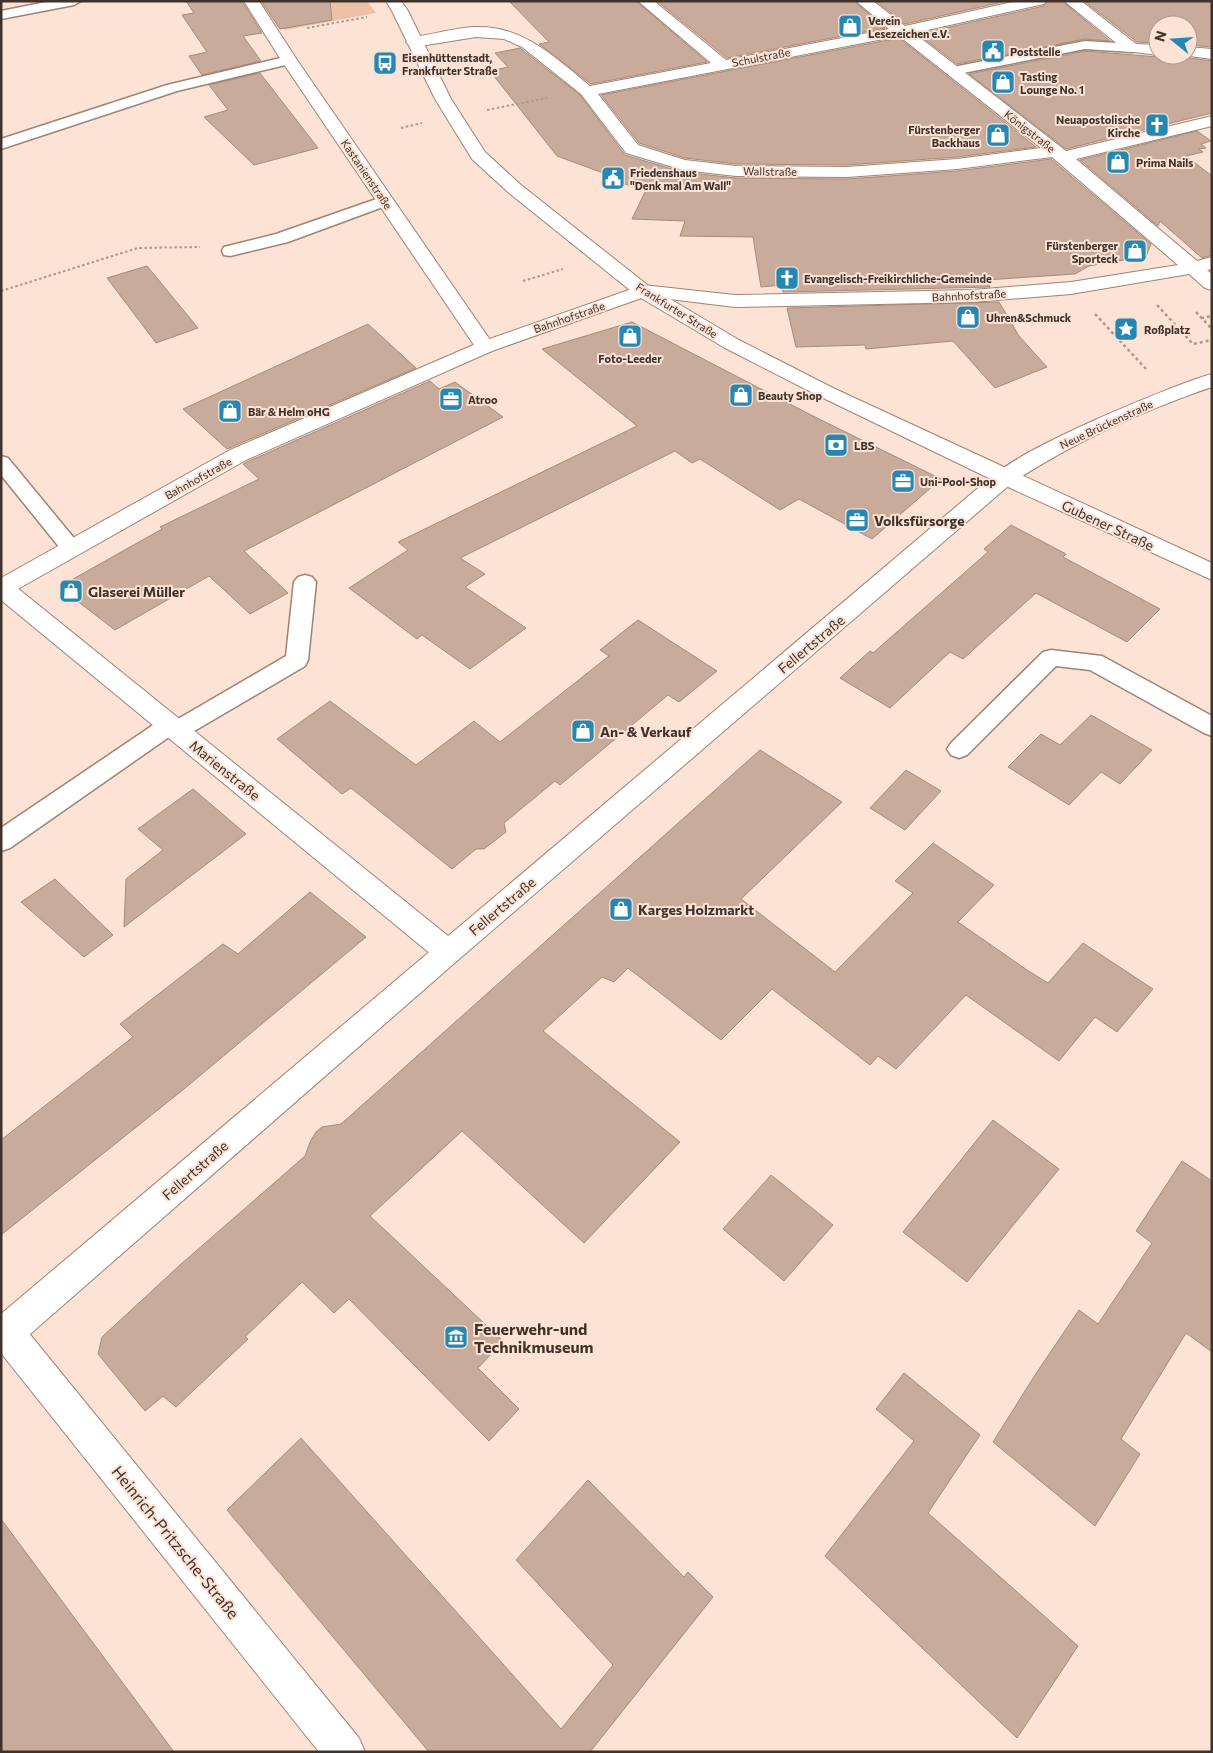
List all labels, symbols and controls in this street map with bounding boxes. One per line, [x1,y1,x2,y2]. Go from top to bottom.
shop icon: Verein Lesezeichen e.V. [837,13,863,39]
place label: Verein Lesezeichen e.V. [868,14,950,40]
north arrow [1148,15,1198,65]
text: N [1150,29,1170,44]
public building icon: Poststelle [980,38,1006,64]
street label: Schulstraße [731,45,791,69]
place label: Poststelle [1010,45,1061,58]
bus stop icon: Eisenhüttenstadt, Frankfurter Straße [372,50,398,76]
place label: Eisenhüttenstadt, Frankfurter Straße [402,51,498,77]
shop icon: Tasting Lounge No. 1 [990,69,1016,95]
place label: Tasting Lounge No. 1 [1020,70,1084,96]
street label: Königstraße [1002,107,1058,155]
church icon: Neuapostolische Kirche [1144,112,1170,138]
place label: Neuapostolische Kirche [1056,113,1140,139]
shop icon: Fürstenberger Backhaus [985,122,1011,148]
place label: Fürstenberger Backhaus [908,123,980,149]
street label: Kastanienstraße [339,137,395,212]
shop icon: Prima Nails [1105,149,1131,175]
place label: Prima Nails [1136,156,1193,169]
street label: Wallstraße [743,164,797,178]
public building icon: Friedenshaus "Denk mal Am Wall" [600,165,626,191]
place label: Friedenshaus "Denk mal Am Wall" [630,166,731,192]
shop icon: Fürstenberger Sporteck [1122,238,1148,264]
place label: Fürstenberger Sporteck [1046,239,1119,265]
church icon: Evangelisch-Freikirchliche-Gemeinde [774,265,800,291]
place label: Evangelisch-Freikirchliche-Gemeinde [804,272,992,285]
street label: Frankfurter Straße [634,280,720,340]
street label: Bahnhofstraße [931,287,1007,303]
street label: Bahnhofstraße [532,299,606,335]
shop icon: Uhren&Schmuck [955,304,981,330]
place label: Uhren&Schmuck [986,311,1072,324]
place icon: Roßplatz [1113,316,1139,342]
shop icon: Foto-Leeder [617,323,643,349]
place label: Roßplatz [1144,323,1190,336]
place label: Foto-Leeder [598,352,662,365]
shop icon: Beauty Shop [728,382,754,408]
office icon: Atroo [438,386,464,412]
place label: Beauty Shop [758,389,822,402]
place label: Atroo [468,393,498,406]
street label: Neue Brückenstraße [1057,397,1155,451]
shop icon: Bär & Helm oHG [217,398,243,424]
place label: Bär & Helm oHG [248,405,330,418]
bank icon: LBS [823,432,849,458]
place label: LBS [854,439,875,452]
street label: Bahnhofstraße [162,454,234,502]
office icon: Uni-Pool-Shop [890,468,916,494]
place label: Uni-Pool-Shop [920,475,996,488]
street label: Gubener Straße [1059,496,1157,554]
office icon: Volksfürsorge [844,507,870,533]
place label: Volksfürsorge [874,512,965,529]
shop icon: Glaserei Müller [58,578,84,604]
place label: Glaserei Müller [88,583,185,600]
street label: Fellertstraße [774,611,848,677]
shop icon: An- & Verkauf [570,718,596,744]
place label: An- & Verkauf [600,723,692,740]
street label: Marienstraße [186,736,264,804]
street label: Fellertstraße [465,873,539,939]
shop icon: Karges Holzmarkt [608,896,634,922]
place label: Karges Holzmarkt [638,901,754,918]
street label: Fellertstraße [159,1137,231,1203]
place label: Feuerwehr-und Technikmuseum [474,1319,594,1356]
museum icon: Feuerwehr-und Technikmuseum [443,1324,469,1350]
street label: Heinrich-Pritzsche-Straße [108,1462,244,1622]

